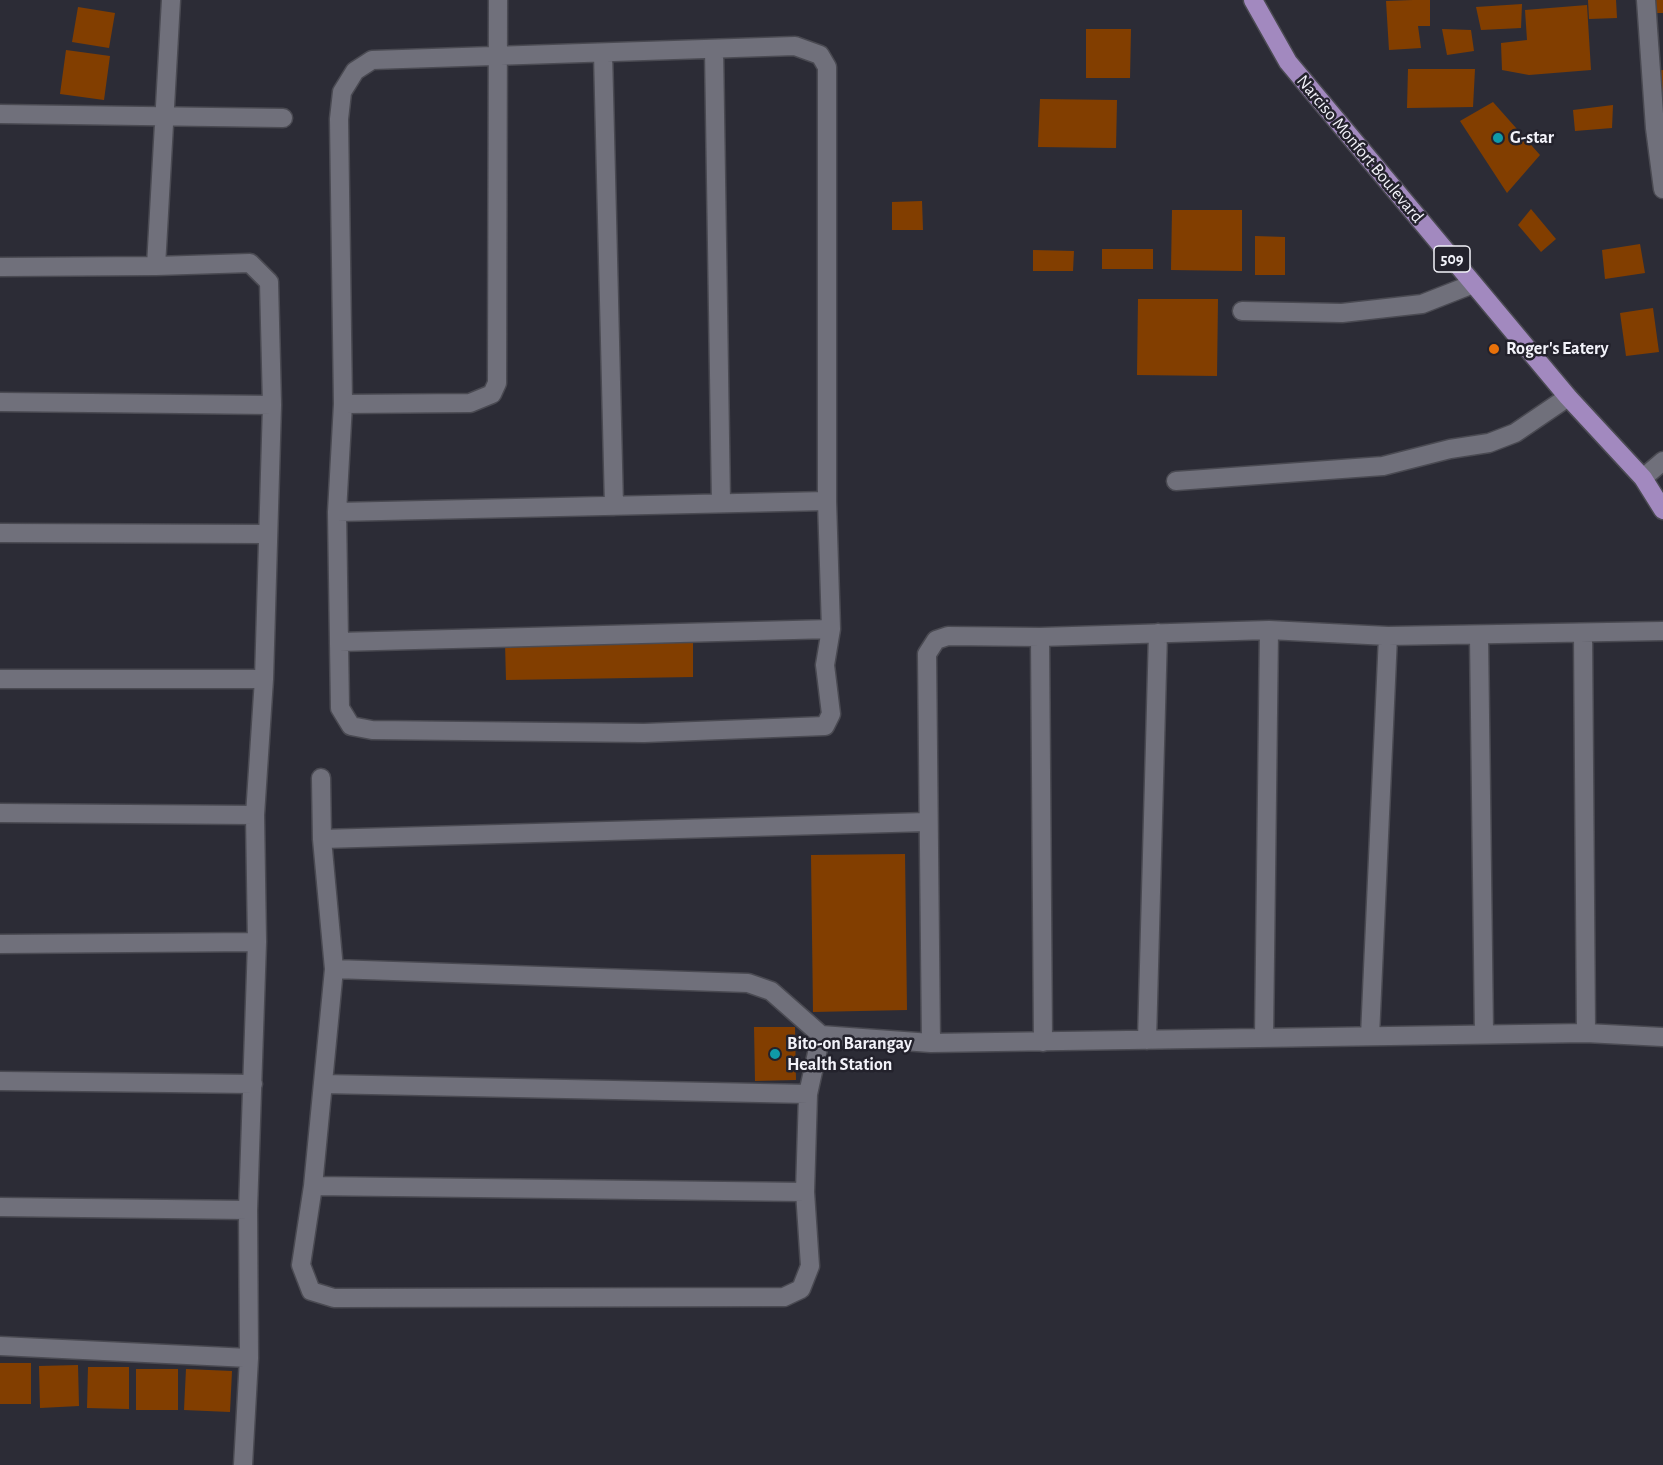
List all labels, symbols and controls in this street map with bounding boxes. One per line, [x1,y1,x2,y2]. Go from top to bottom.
street label: Narciso Monfort Boulevard [1292,71,1428,227]
place label: G-star [1510,127,1554,149]
marker: G-star [1491,131,1505,145]
road number: 509 [1434,246,1470,272]
place label: Roger's Eatery [1506,338,1609,360]
marker: Roger's Eatery [1487,342,1501,356]
place label: Bito-on Barangay Health Station [787,1033,912,1076]
marker: Bito-on Barangay Health Station [768,1047,782,1061]

